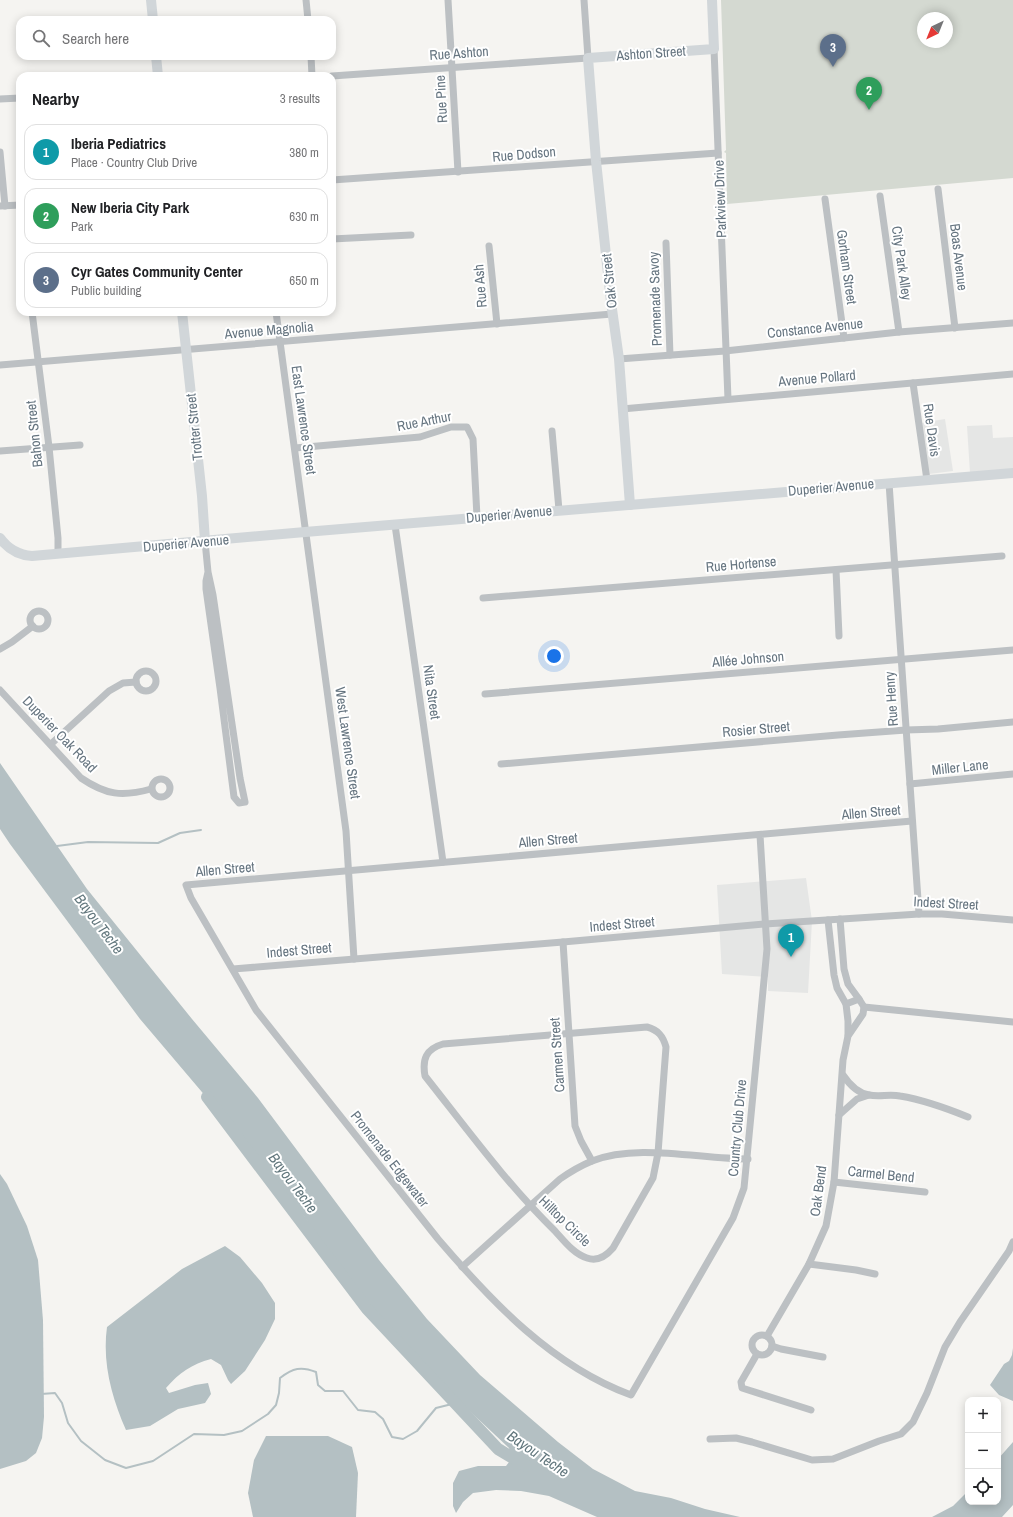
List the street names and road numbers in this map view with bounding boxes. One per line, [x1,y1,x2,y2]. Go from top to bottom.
street label: Rue Ashton [429,42,489,64]
street label: Ashton Street [615,42,686,64]
street label: Rue Pine [431,75,451,123]
street label: Rue Dodson [491,142,557,166]
street label: Parkview Drive [710,160,730,238]
street label: Boas Avenue [946,222,972,292]
street label: City Park Alley [888,225,916,301]
street label: Gorham Street [833,228,861,306]
street label: Promenade Savoy [644,251,666,347]
street label: Oak Street [597,253,621,309]
street label: Rue Ash [469,264,491,308]
street label: Constance Avenue [766,314,864,342]
street label: Avenue Magnolia [223,317,315,343]
street label: East Lawrence Street [287,364,321,476]
street label: Avenue Pollard [777,366,856,390]
street label: Trotter Street [182,393,206,461]
street label: Bahon Street [22,400,46,468]
street label: Rue Davis [919,402,945,458]
street label: Rue Arthur [395,407,453,435]
street label: Duperier Avenue [787,474,875,500]
street label: Duperier Avenue [465,501,553,527]
street label: Duperier Avenue [142,530,230,556]
street label: Rue Hortense [705,552,777,576]
street label: Allée Johnson [710,647,785,671]
street label: Nita Street [419,664,445,720]
street label: Rue Henry [880,671,902,727]
street label: West Lawrence Street [331,686,365,800]
street label: Duperier Oak Road [19,692,101,776]
street label: Rosier Street [722,717,790,741]
street label: Miller Lane [931,755,989,779]
street label: Allen Street [840,800,901,824]
street label: Allen Street [517,828,578,852]
street label: Allen Street [194,857,255,881]
street label: Indest Street [913,892,979,914]
street label: Indest Street [589,912,655,936]
street label: Indest Street [266,938,332,962]
street label: Carmen Street [545,1017,569,1093]
street label: Country Club Drive [724,1079,750,1177]
street label: Promenade Edgewater [347,1107,433,1211]
street label: Carmel Bend [847,1162,915,1186]
street label: Oak Bend [806,1164,830,1218]
street label: Hilltop Circle [535,1192,595,1250]

